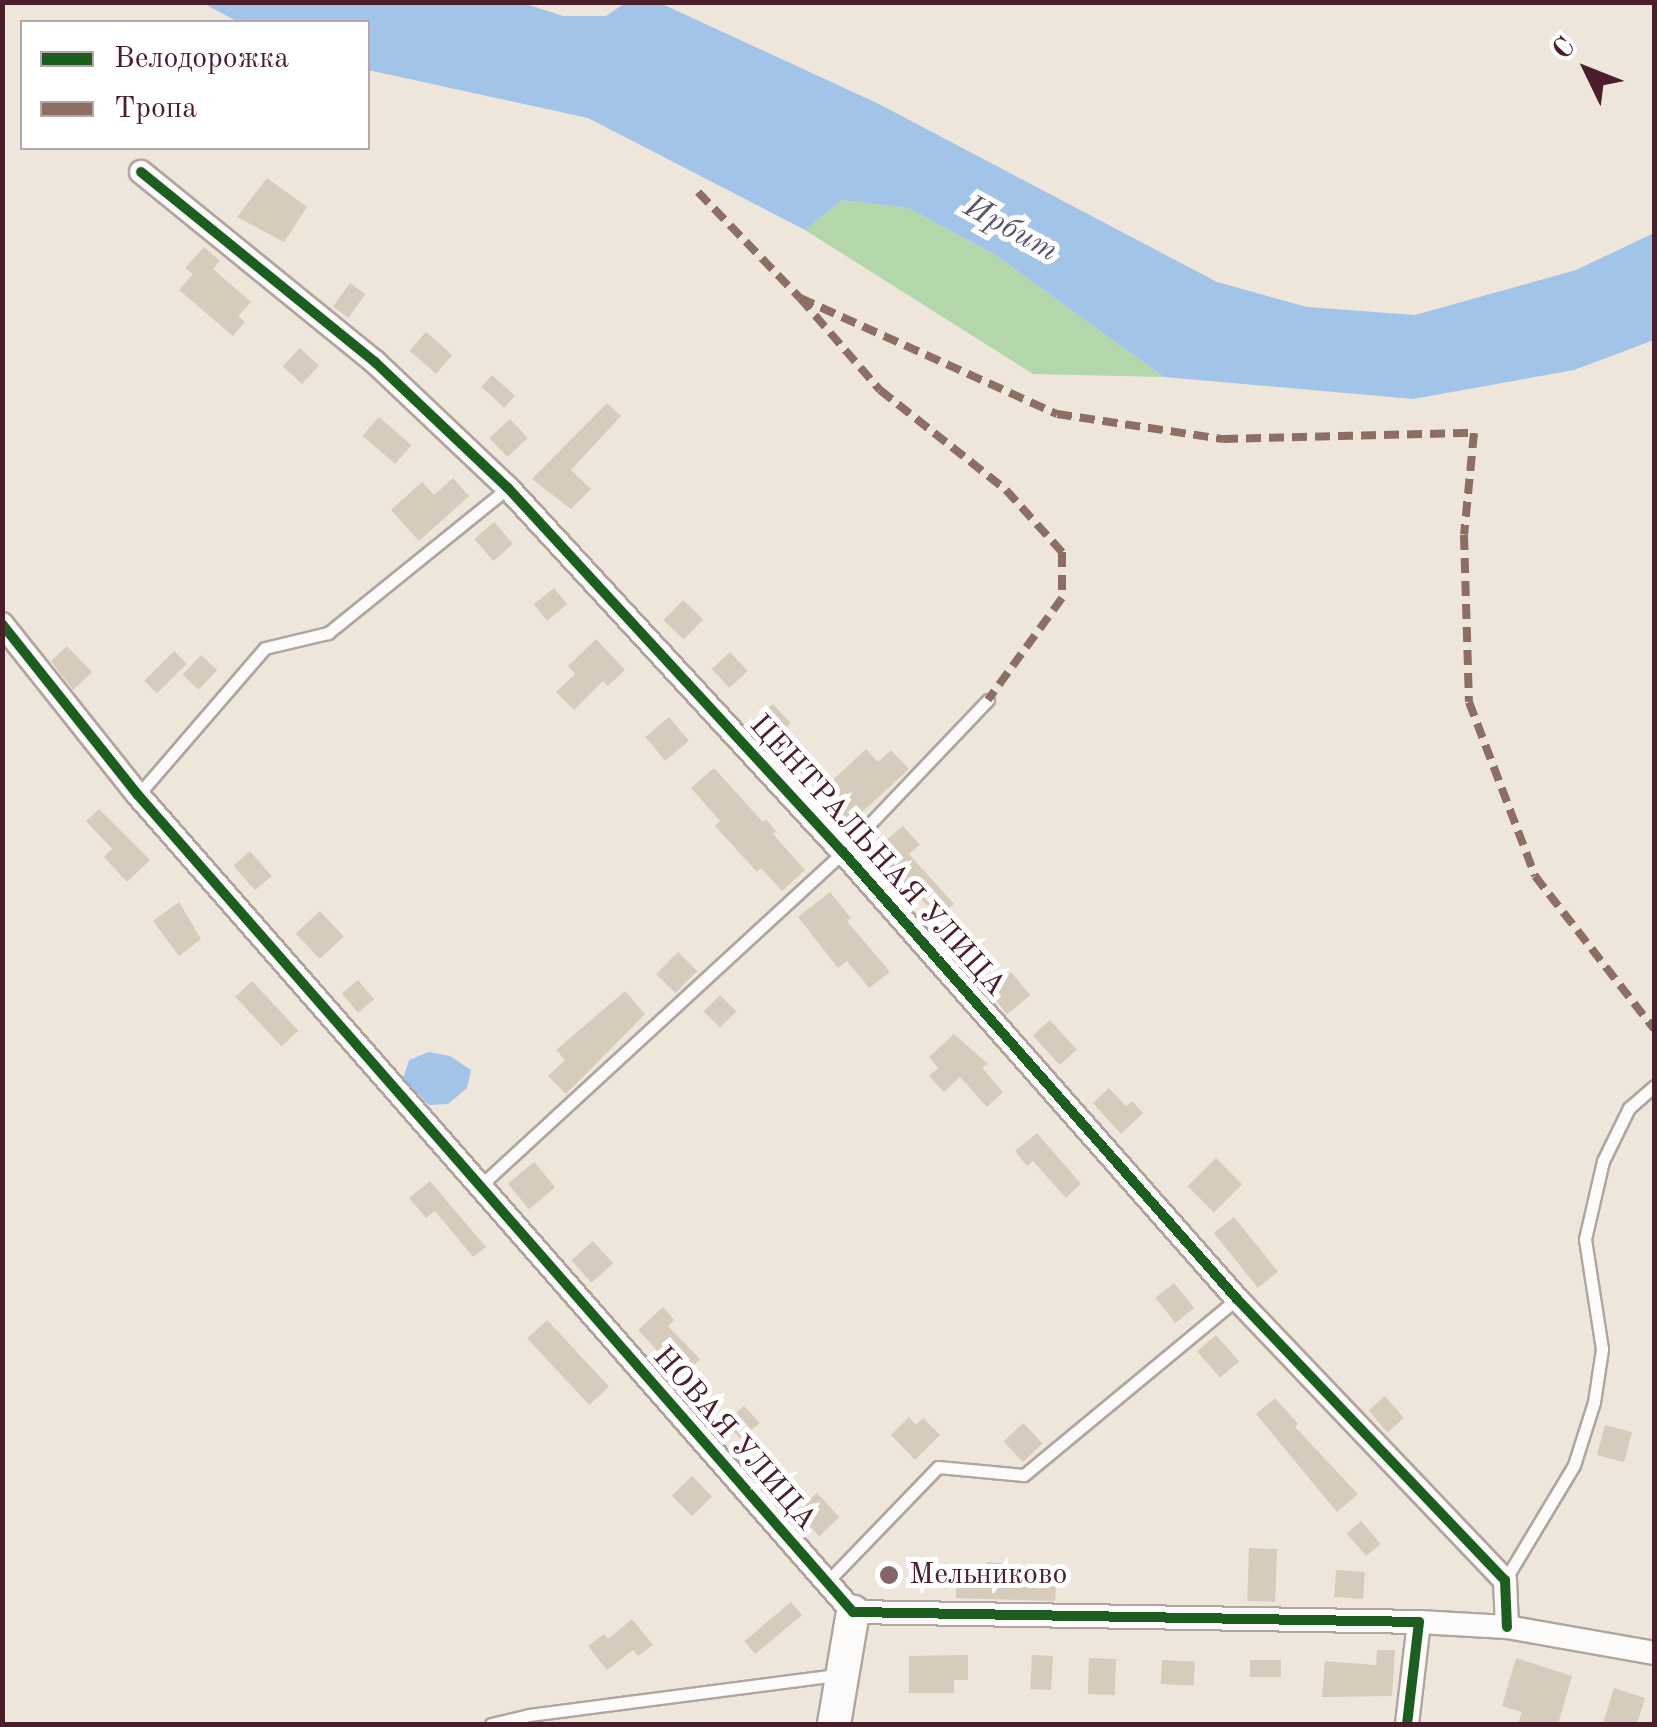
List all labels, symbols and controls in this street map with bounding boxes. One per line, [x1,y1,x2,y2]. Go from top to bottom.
legend [20,20,370,150]
north arrow [1537,20,1637,120]
text: С [1549,33,1582,66]
text: Велодорожка [114,44,289,74]
text: Тропа [114,94,197,124]
water label: Ирбит [956,189,1064,271]
street label: ЦЕНТРАЛЬНАЯ УЛИЦА [741,708,1013,1004]
street label: НОВАЯ УЛИЦА [644,1340,824,1538]
place label: Мельниково [909,1557,1067,1593]
marker: Мельниково [878,1564,900,1586]

